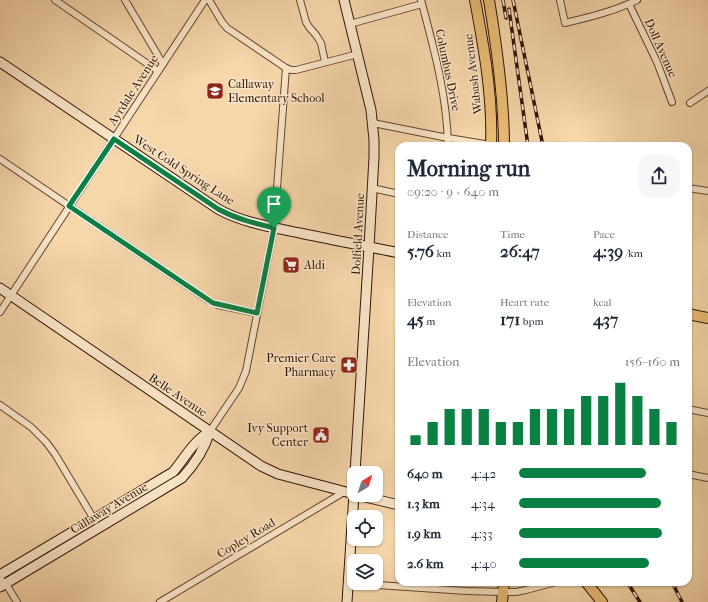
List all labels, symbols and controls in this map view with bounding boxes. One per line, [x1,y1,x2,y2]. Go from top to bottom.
street label: Doll Avenue [642,16,680,80]
street label: Columbus Drive [432,28,464,112]
street label: Wabash Avenue [461,33,485,116]
street label: Ayrdale Avenue [104,52,161,129]
place label: Callaway Elementary School [228,77,325,105]
school or university icon: Callaway Elementary School [205,81,225,101]
street label: West Cold Spring Lane [130,132,237,208]
button: share [638,155,680,197]
text: Morning run [407,156,530,182]
text: 09:20 · 9 × 640 m [407,184,499,199]
pin [257,187,291,228]
icon: arrive [263,193,285,215]
street label: Dolfield Avenue [349,193,367,275]
text: Distance [407,228,448,241]
text: Time [500,228,525,241]
text: Pace [593,228,615,241]
text: 5.76 [407,241,434,261]
text: 26:47 [500,241,540,261]
text: 4:39 [593,241,623,261]
text: km [434,247,451,260]
text: /km [623,247,643,260]
supermarket icon: Aldi [281,255,301,275]
place label: Aldi [303,258,326,272]
text: Elevation [407,296,451,309]
text: Heart rate [500,296,549,309]
text: kcal [593,296,612,309]
text: 45 [407,309,424,329]
text: 171 [500,309,520,329]
text: 437 [593,309,618,329]
text: m [424,315,435,328]
text: bpm [520,315,544,328]
place label: Premier Care Pharmacy [266,351,337,379]
text: Elevation [407,354,460,369]
text: 156–160 m [625,354,680,369]
pharmacy icon: Premier Care Pharmacy [339,355,359,375]
street label: Belle Avenue [146,370,210,420]
place label: Ivy Support Center [247,421,309,449]
public building icon: Ivy Support Center [311,425,331,445]
north arrow [347,466,383,502]
map controls [347,466,383,590]
text: 640 m [407,466,442,481]
text: 4:42 [471,466,496,481]
street label: Callaway Avenue [68,479,150,537]
text: 1.3 km [407,496,440,511]
text: 4:34 [471,496,495,511]
button: locate [347,510,383,546]
street label: Copley Road [214,515,278,561]
text: 1.9 km [407,526,441,541]
text: 4:33 [471,526,493,541]
button: layers [347,554,383,590]
text: 2.6 km [407,556,444,571]
text: 4:40 [471,556,497,571]

